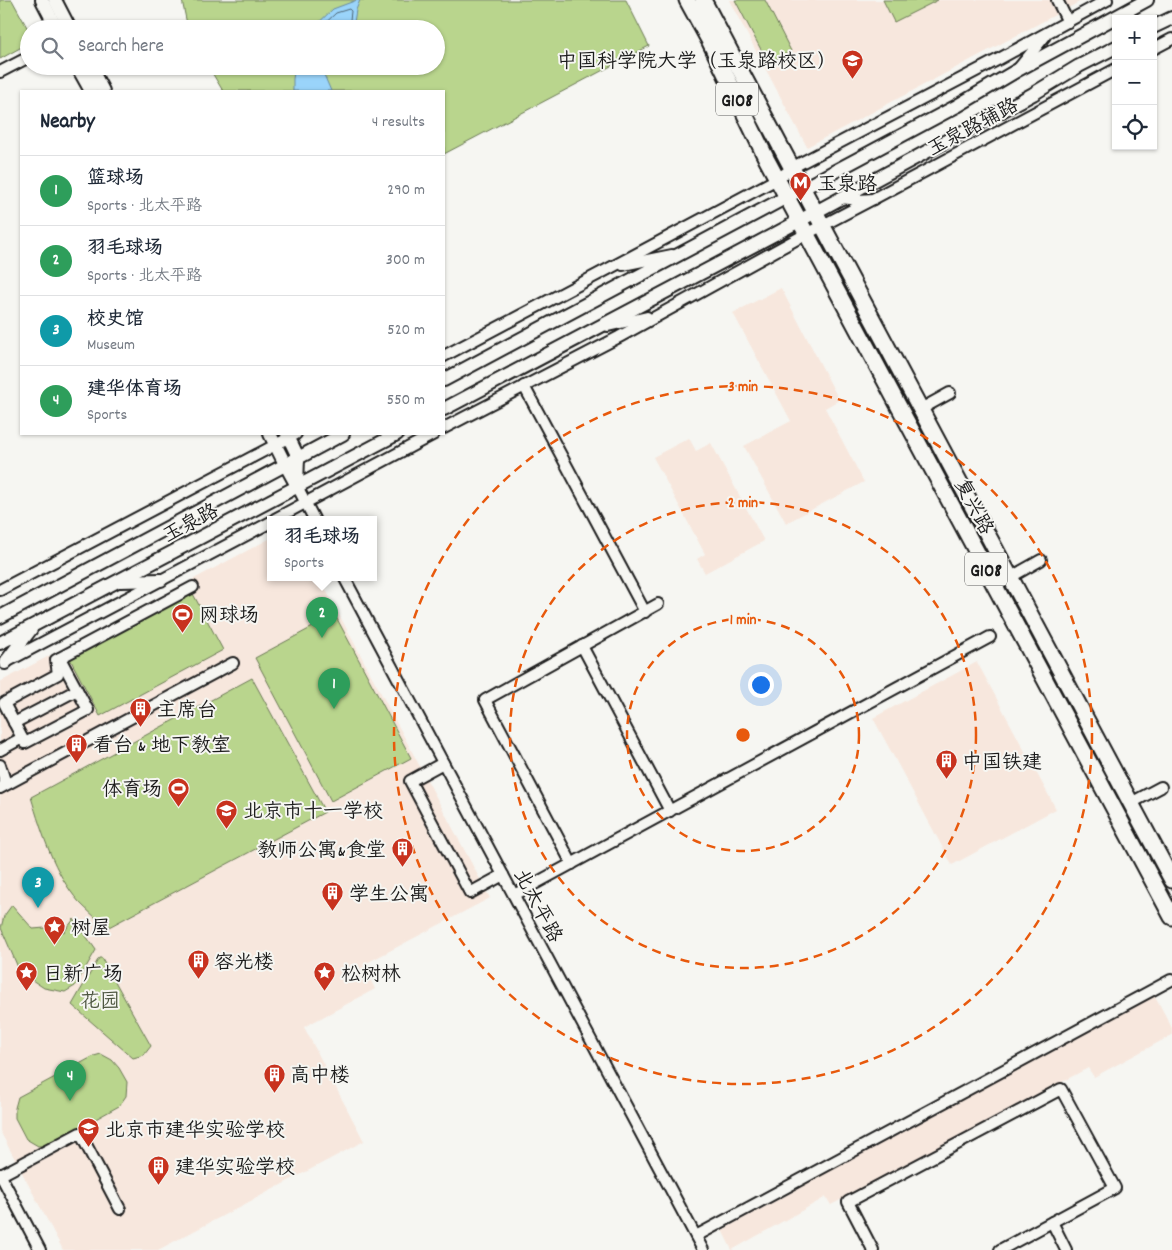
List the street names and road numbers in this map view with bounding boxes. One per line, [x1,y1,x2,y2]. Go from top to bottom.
road number: G108 [716,82,758,116]
street label: 玉泉路辅路 [923,92,1025,164]
street label: 复兴路 [946,474,999,541]
street label: 玉泉路 [158,498,225,551]
road number: G108 [965,552,1007,586]
street label: 北太平路 [505,865,568,949]

